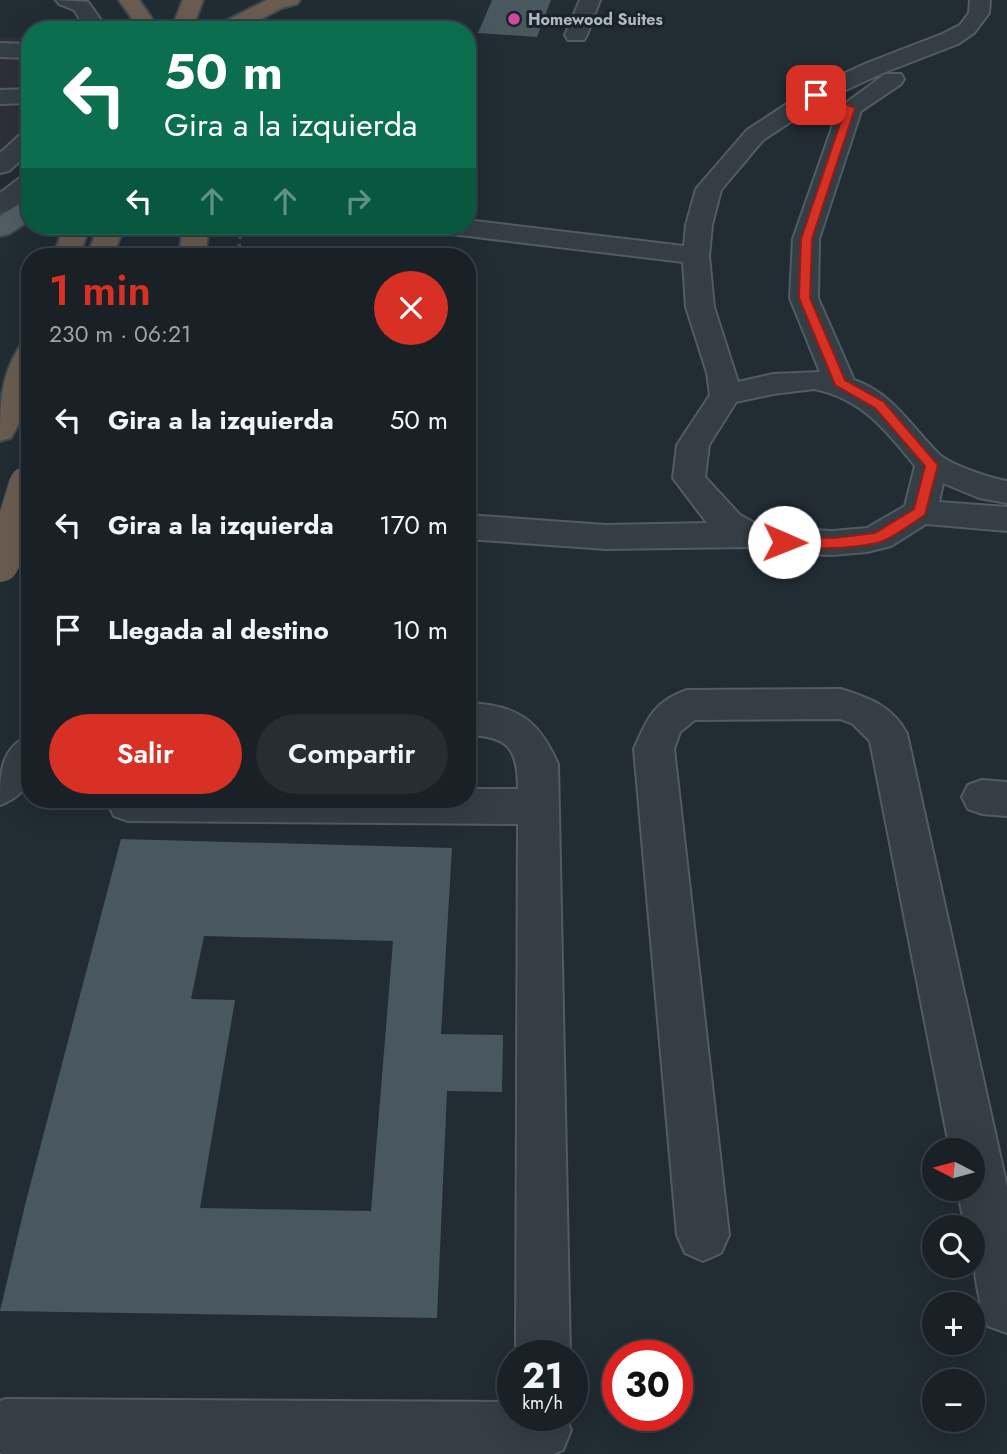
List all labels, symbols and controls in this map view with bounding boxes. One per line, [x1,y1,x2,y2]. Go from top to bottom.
place label: Homewood Suites [528,8,663,31]
marker: Homewood Suites [506,11,522,27]
text: 50 m [164,37,283,107]
icon: left [49,49,140,140]
pin [786,65,846,125]
icon: arrive [797,76,835,114]
text: Gira a la izquierda [164,102,417,148]
icon: left [120,182,158,220]
icon: ahead [193,182,231,220]
icon: ahead [266,182,304,220]
icon: right [339,182,377,220]
text: 1 min [49,260,151,321]
button: close [374,271,448,345]
text: 230 m · 06:21 [49,317,191,351]
icon: left [49,401,87,439]
text: Gira a la izquierda [108,401,334,439]
text: 50 m [390,401,448,439]
position arrow [747,505,821,579]
icon: left [49,506,87,544]
text: Gira a la izquierda [108,506,334,544]
text: 170 m [379,506,448,544]
icon: arrive [49,611,87,649]
text: Llegada al destino [108,611,329,649]
text: 10 m [393,611,448,649]
button: Salir [49,714,242,794]
button: Compartir [256,714,448,794]
north arrow [922,1138,985,1200]
map controls [922,1138,985,1432]
button: search [922,1215,985,1278]
button: + [922,1292,985,1355]
speed limit sign: 30 [602,1340,693,1431]
text: 21 [522,1351,563,1401]
button: − [922,1369,985,1432]
text: km/h [522,1390,563,1416]

